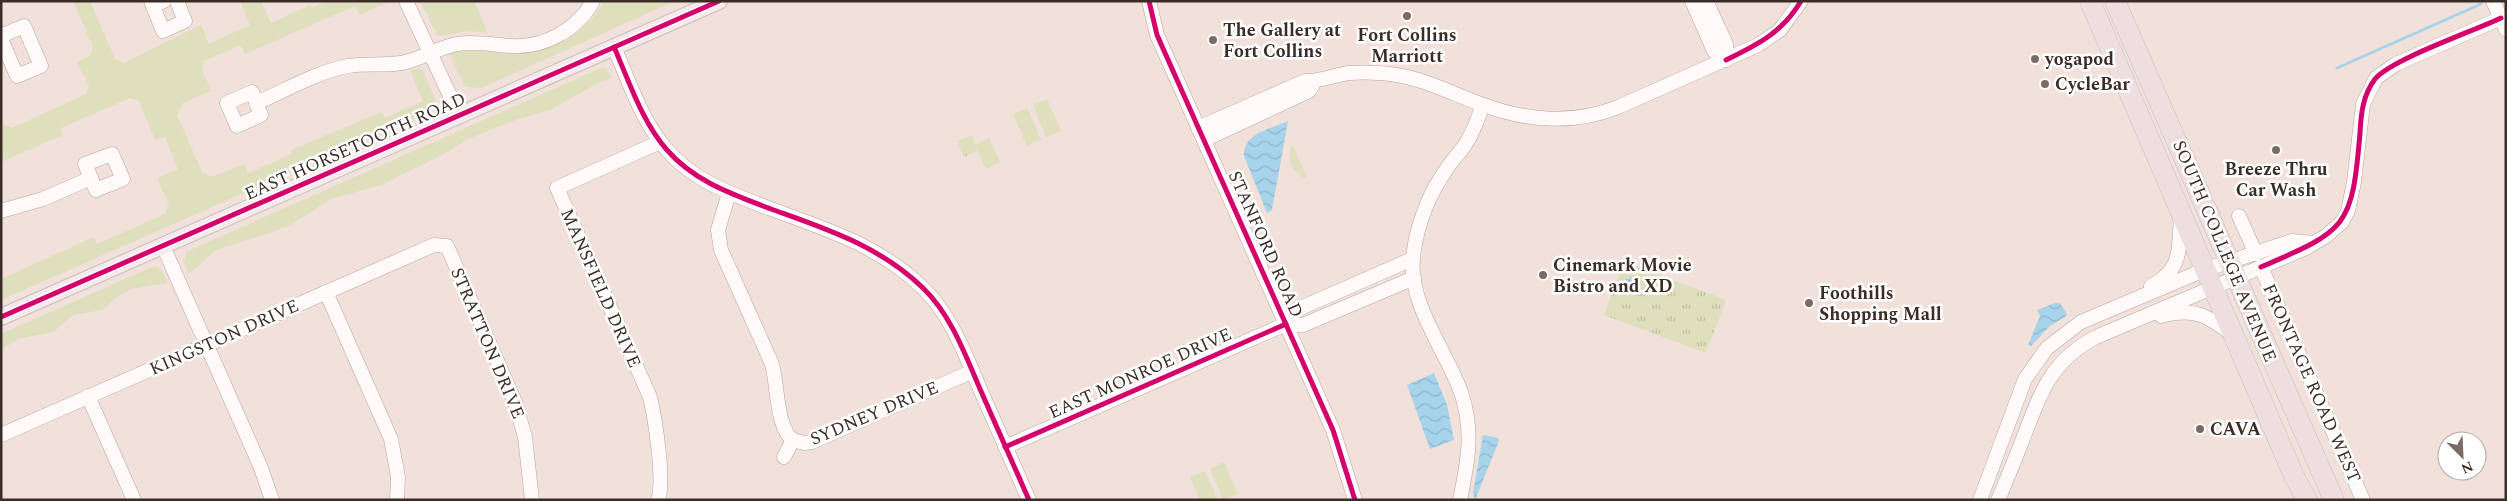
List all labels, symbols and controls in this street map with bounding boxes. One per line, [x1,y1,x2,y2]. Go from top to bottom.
marker: Fort Collins Marriott [1401,10,1413,22]
place label: The Gallery at Fort Collins [1223,17,1341,65]
place label: Fort Collins Marriott [1357,22,1457,70]
marker: The Gallery at Fort Collins [1207,34,1219,46]
place label: yogapod [2044,46,2114,73]
marker: yogapod [2029,53,2041,65]
place label: CycleBar [2055,71,2130,98]
marker: CycleBar [2039,78,2051,90]
street label: EAST HORSETOOTH ROAD [240,85,470,208]
street label: SOUTH COLLEGE AVENUE [2165,136,2284,366]
marker: Breeze Thru Car Wash [2270,144,2282,156]
place label: Breeze Thru Car Wash [2225,156,2328,204]
street label: STANFORD ROAD [1221,166,1310,322]
street label: MANSFIELD DRIVE [553,204,648,372]
place label: Cinemark Movie Bistro and XD [1553,252,1692,300]
street label: STRATTON DRIVE [443,263,532,423]
marker: Cinemark Movie Bistro and XD [1537,269,1549,281]
street label: FRONTAGE ROAD WEST [2255,279,2368,487]
place label: Foothills Shopping Mall [1819,280,1942,328]
street label: KINGSTON DRIVE [145,292,303,383]
marker: Foothills Shopping Mall [1803,297,1815,309]
street label: EAST MONROE DRIVE [1044,321,1236,426]
street label: SYDNEY DRIVE [806,374,943,453]
place label: CAVA [2210,416,2261,443]
marker: CAVA [2194,423,2206,435]
north arrow [2437,431,2487,481]
text: N [2458,456,2477,479]

